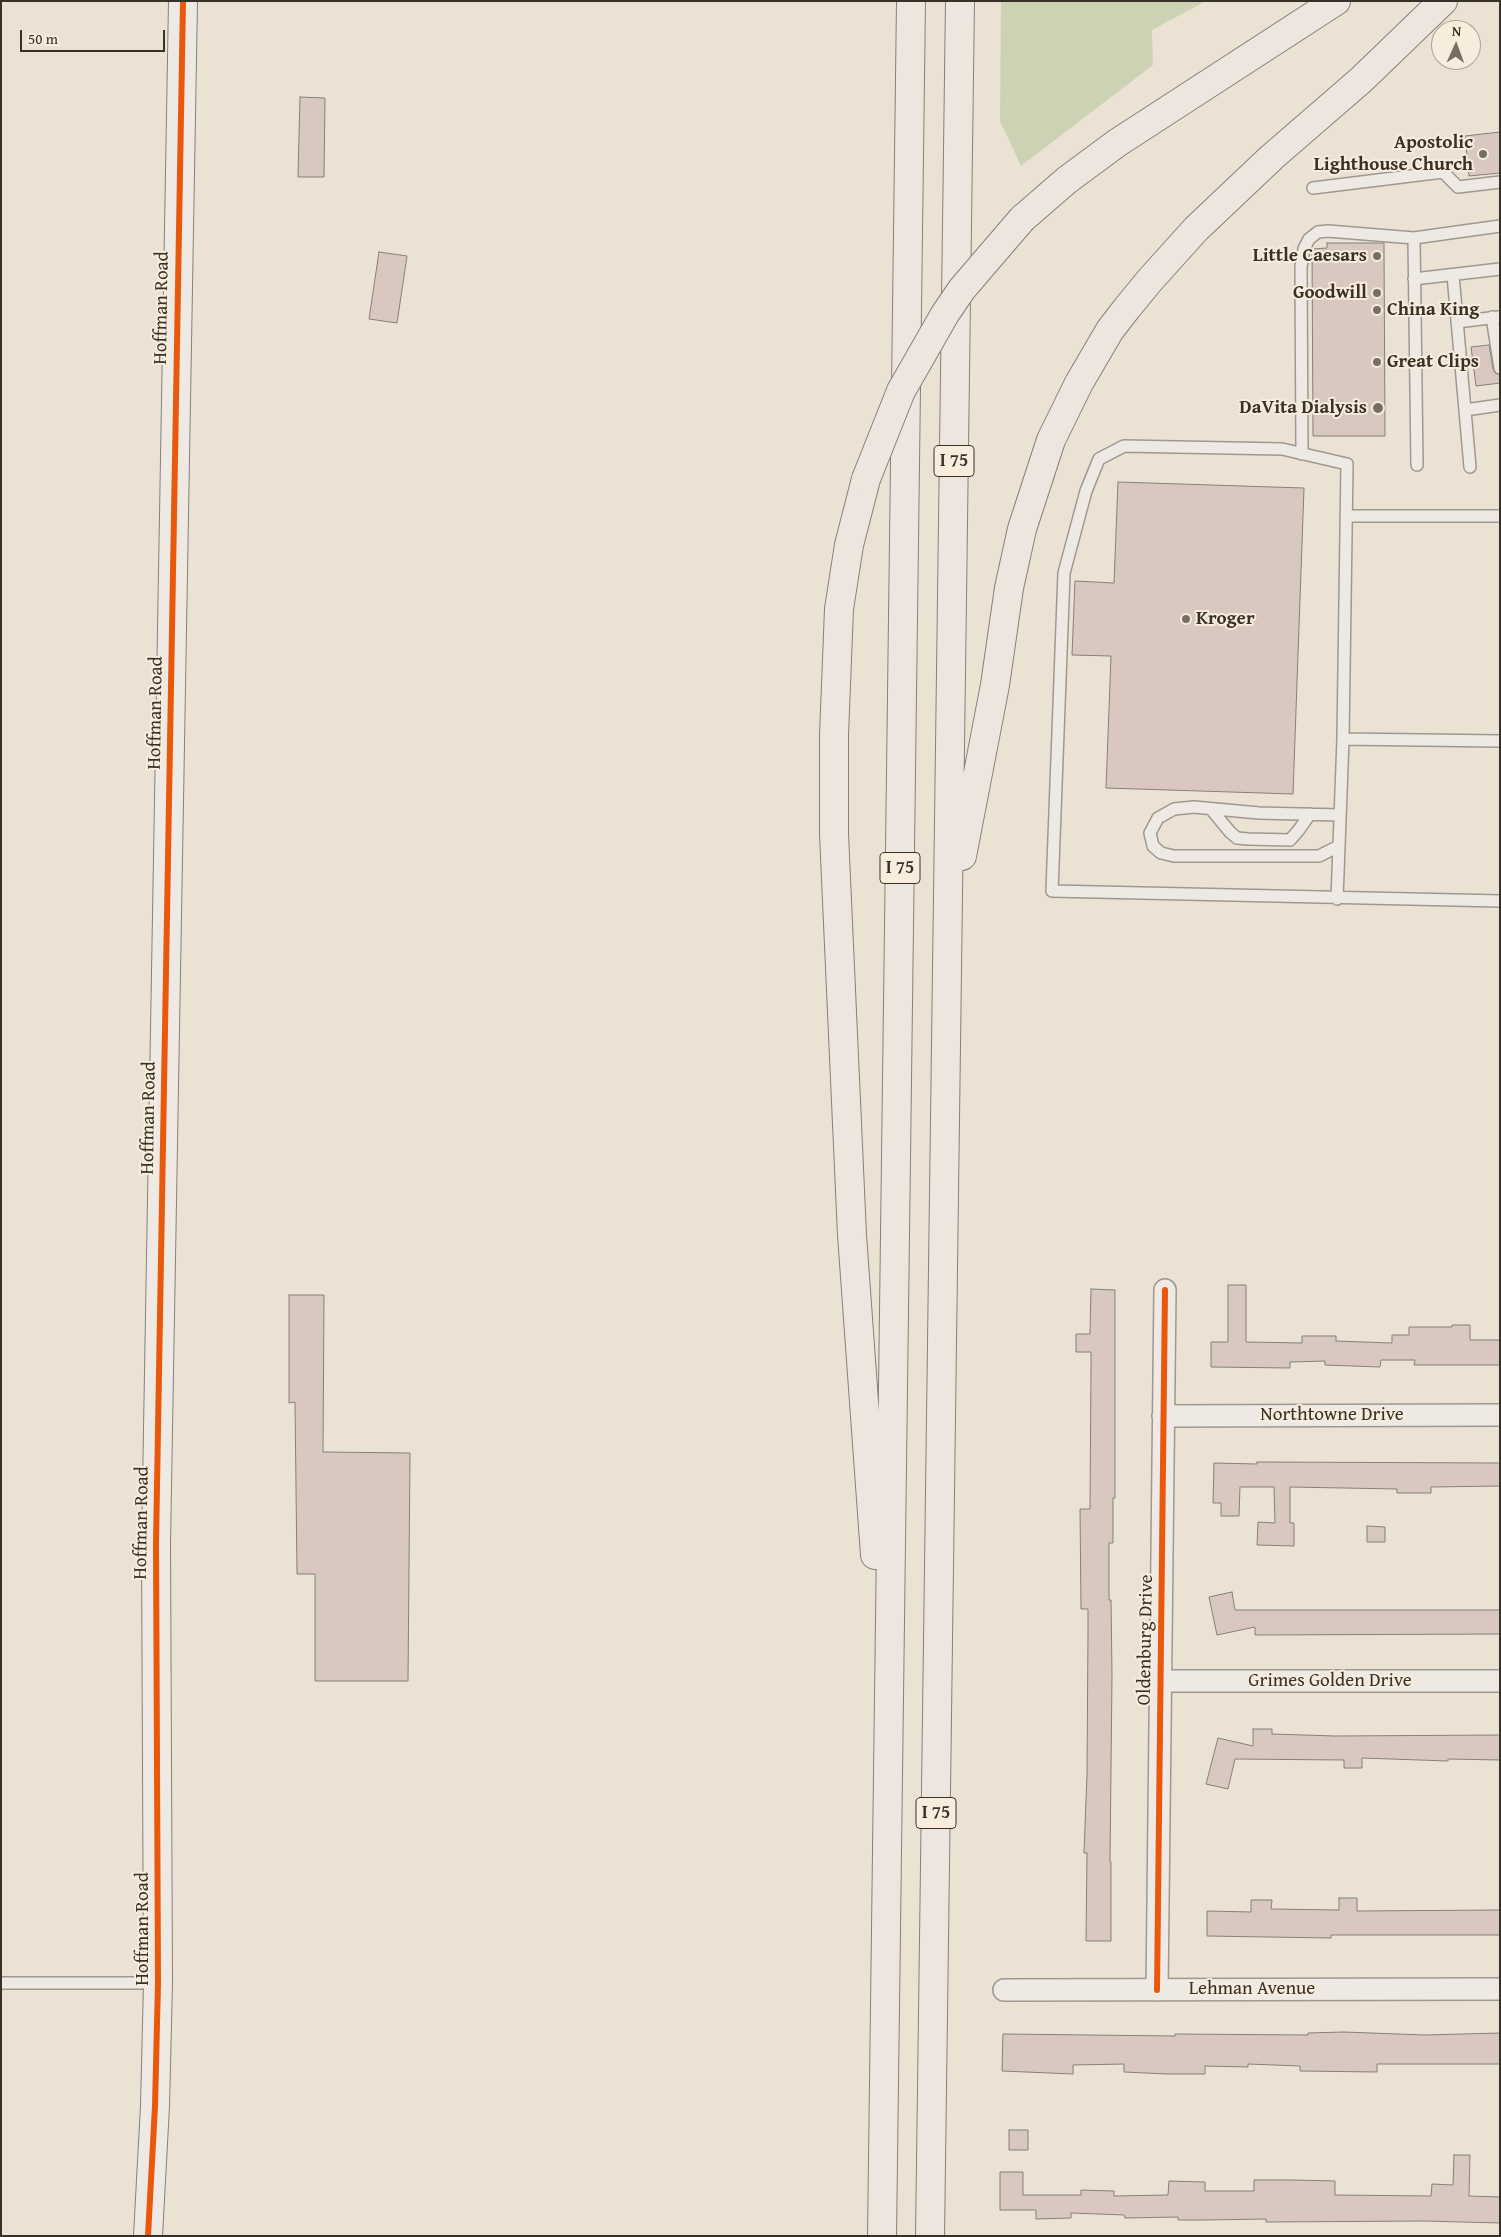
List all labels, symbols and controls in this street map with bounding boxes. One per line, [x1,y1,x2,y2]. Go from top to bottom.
scale bar [22,20,168,52]
north arrow [1431,20,1481,70]
text: N [1451,21,1462,41]
text: 50 m [28,28,58,49]
place label: Apostolic Lighthouse Church [1314,132,1473,176]
marker: Apostolic Lighthouse Church [1477,148,1489,160]
place label: Little Caesars [1253,245,1367,267]
marker: Little Caesars [1371,250,1383,262]
street label: Hoffman Road [150,251,174,365]
place label: Goodwill [1293,282,1367,304]
marker: Goodwill [1371,287,1383,299]
place label: China King [1387,299,1479,321]
marker: China King [1371,304,1383,316]
place label: Great Clips [1387,351,1479,373]
marker: Great Clips [1371,356,1383,368]
place label: DaVita Dialysis [1239,397,1367,419]
marker: DaVita Dialysis [1371,401,1385,415]
road number: I 75 [934,446,974,476]
place label: Kroger [1196,608,1255,630]
marker: Kroger [1180,613,1192,625]
street label: Hoffman Road [144,656,168,770]
road number: I 75 [880,852,920,884]
street label: Hoffman Road [137,1061,161,1175]
street label: Northtowne Drive [1260,1404,1404,1426]
street label: Hoffman Road [130,1466,154,1580]
street label: Oldenburg Drive [1133,1574,1159,1706]
street label: Grimes Golden Drive [1248,1670,1412,1692]
road number: I 75 [916,1798,956,1829]
street label: Hoffman Road [132,1872,154,1986]
street label: Lehman Avenue [1189,1978,1315,2000]

